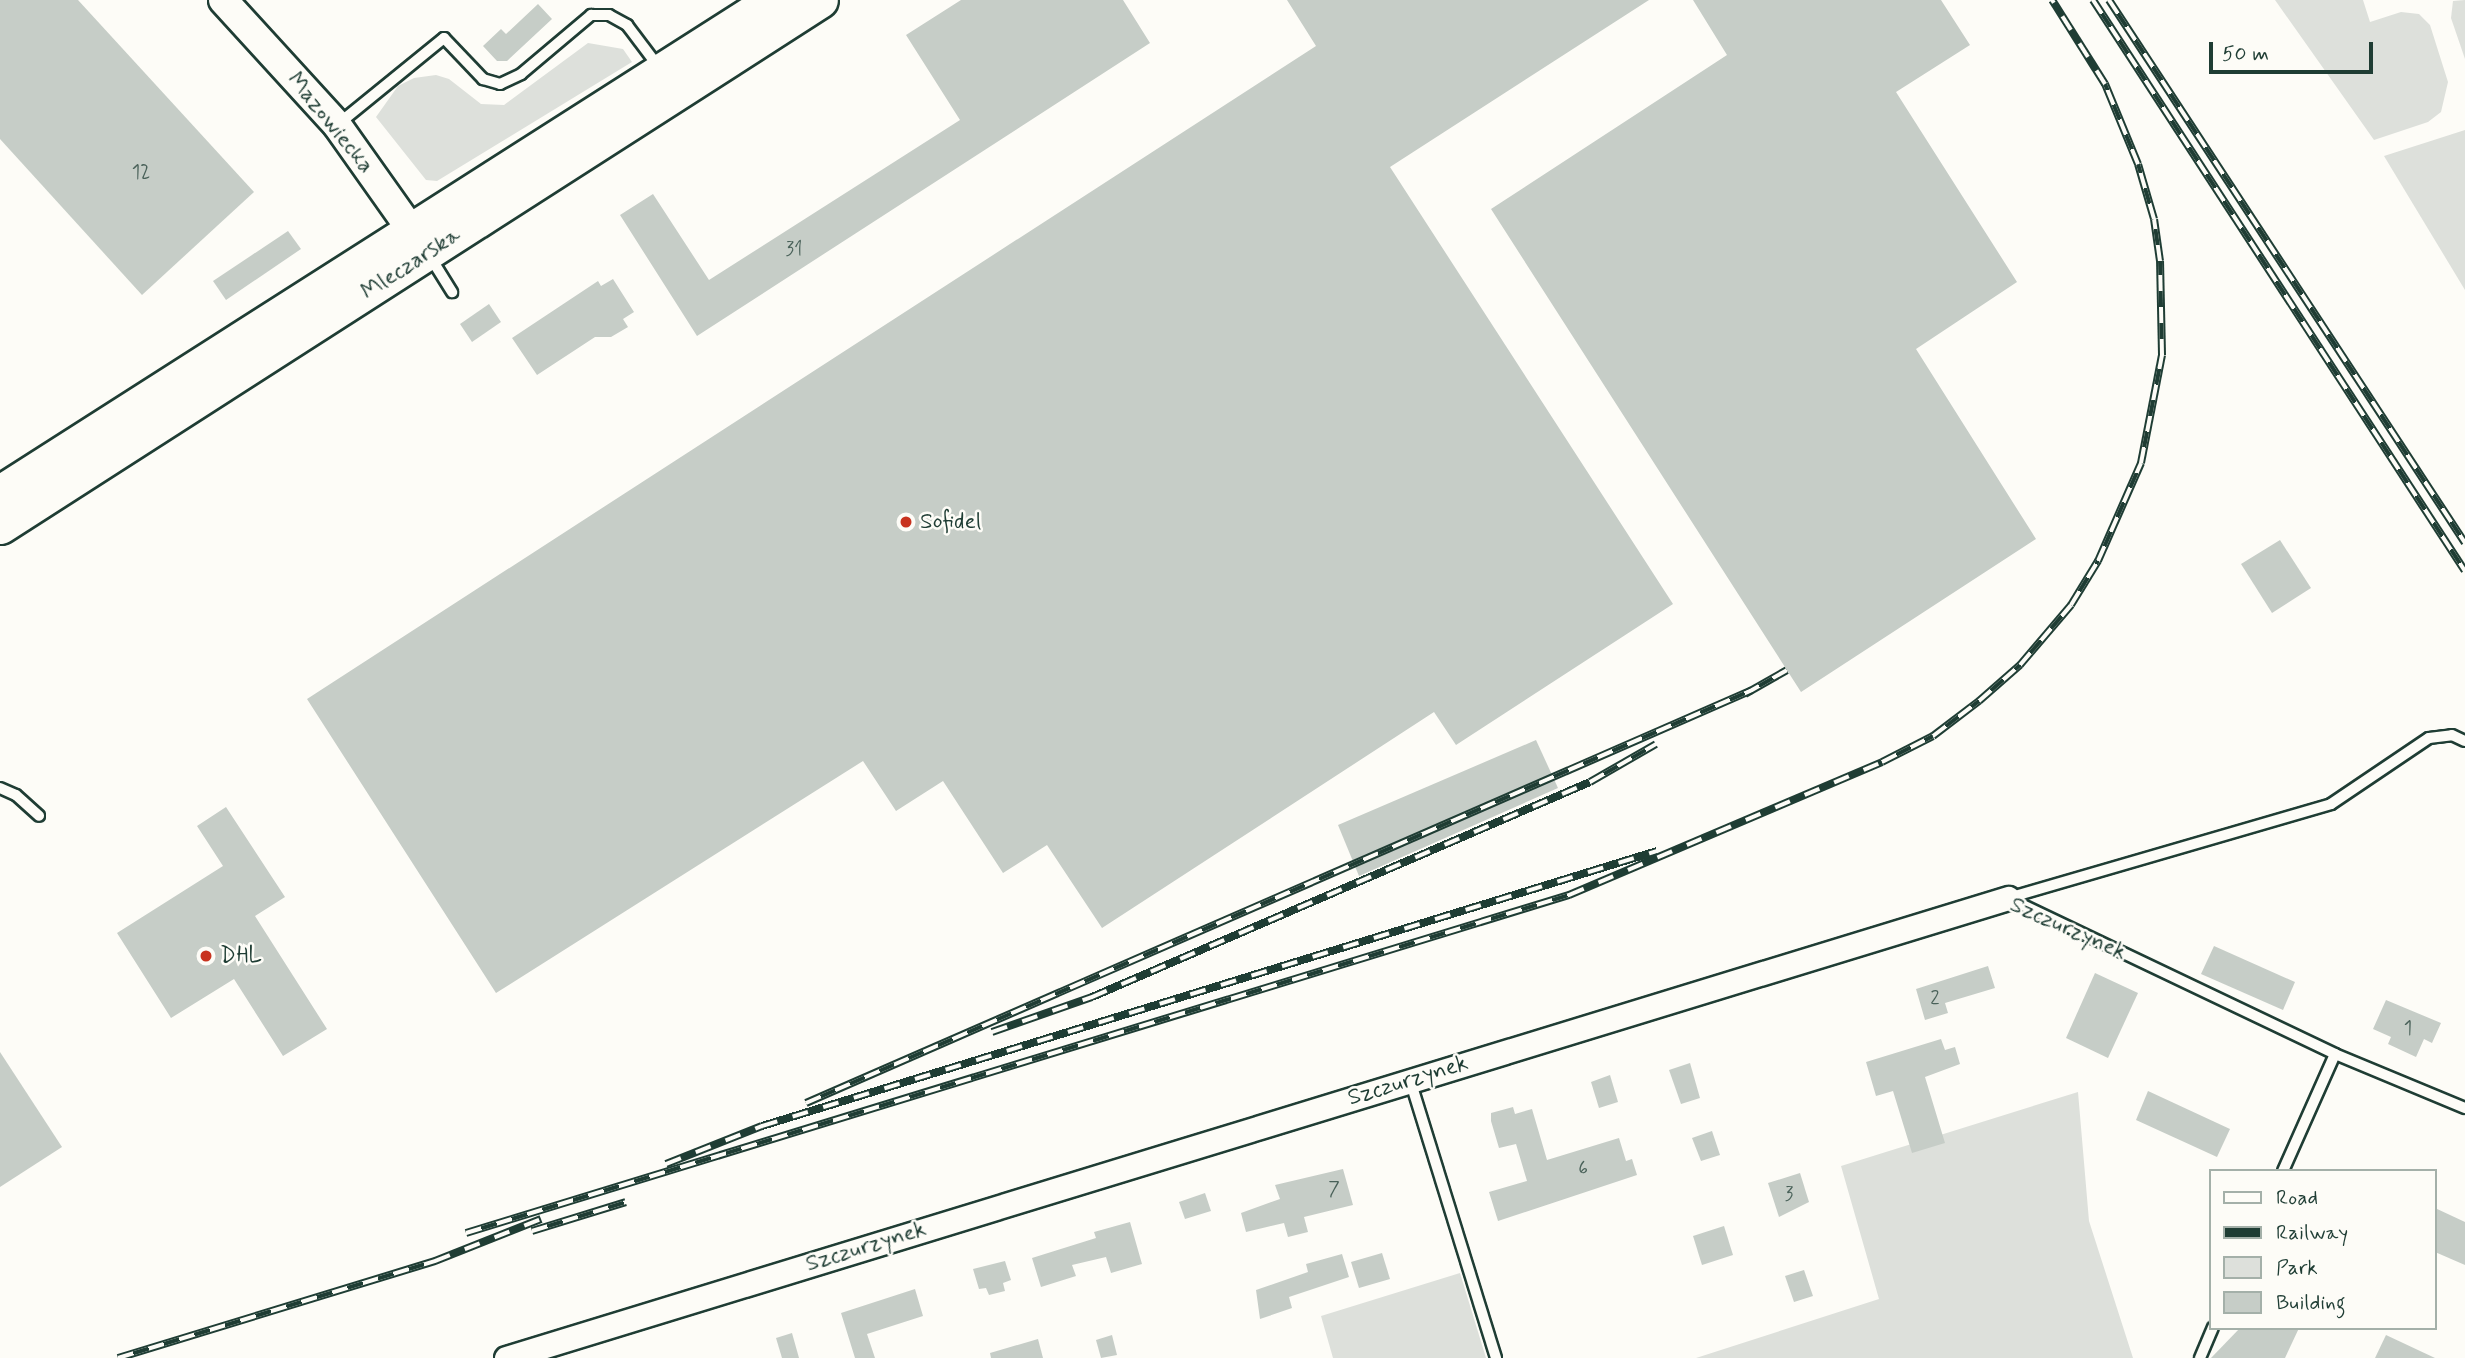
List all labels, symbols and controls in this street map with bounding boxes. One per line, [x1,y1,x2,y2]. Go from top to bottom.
scale bar [2213,28,2378,72]
text: 50 m [2222,40,2269,68]
street label: Mazowiecka [281,67,379,179]
house number: 12 [132,162,150,184]
street label: Mleczarska [356,222,466,306]
house number: 31 [786,239,802,261]
place label: Sofidel [920,508,981,536]
marker: Sofidel [898,514,914,530]
street label: Szczurzynek [2006,891,2130,967]
place label: DHL [220,942,262,970]
marker: DHL [198,948,214,964]
house number: 2 [1930,988,1940,1010]
house number: 1 [2404,1018,2412,1040]
street label: Szczurzynek [1344,1050,1472,1112]
house number: 6 [1578,1158,1588,1180]
legend [2210,1169,2437,1330]
house number: 7 [1328,1179,1340,1201]
house number: 3 [1785,1184,1793,1206]
text: Road [2276,1184,2318,1212]
street label: Szczurzynek [802,1216,930,1278]
text: Railway [2276,1219,2348,1247]
text: Park [2276,1254,2318,1282]
text: Building [2276,1289,2346,1317]

